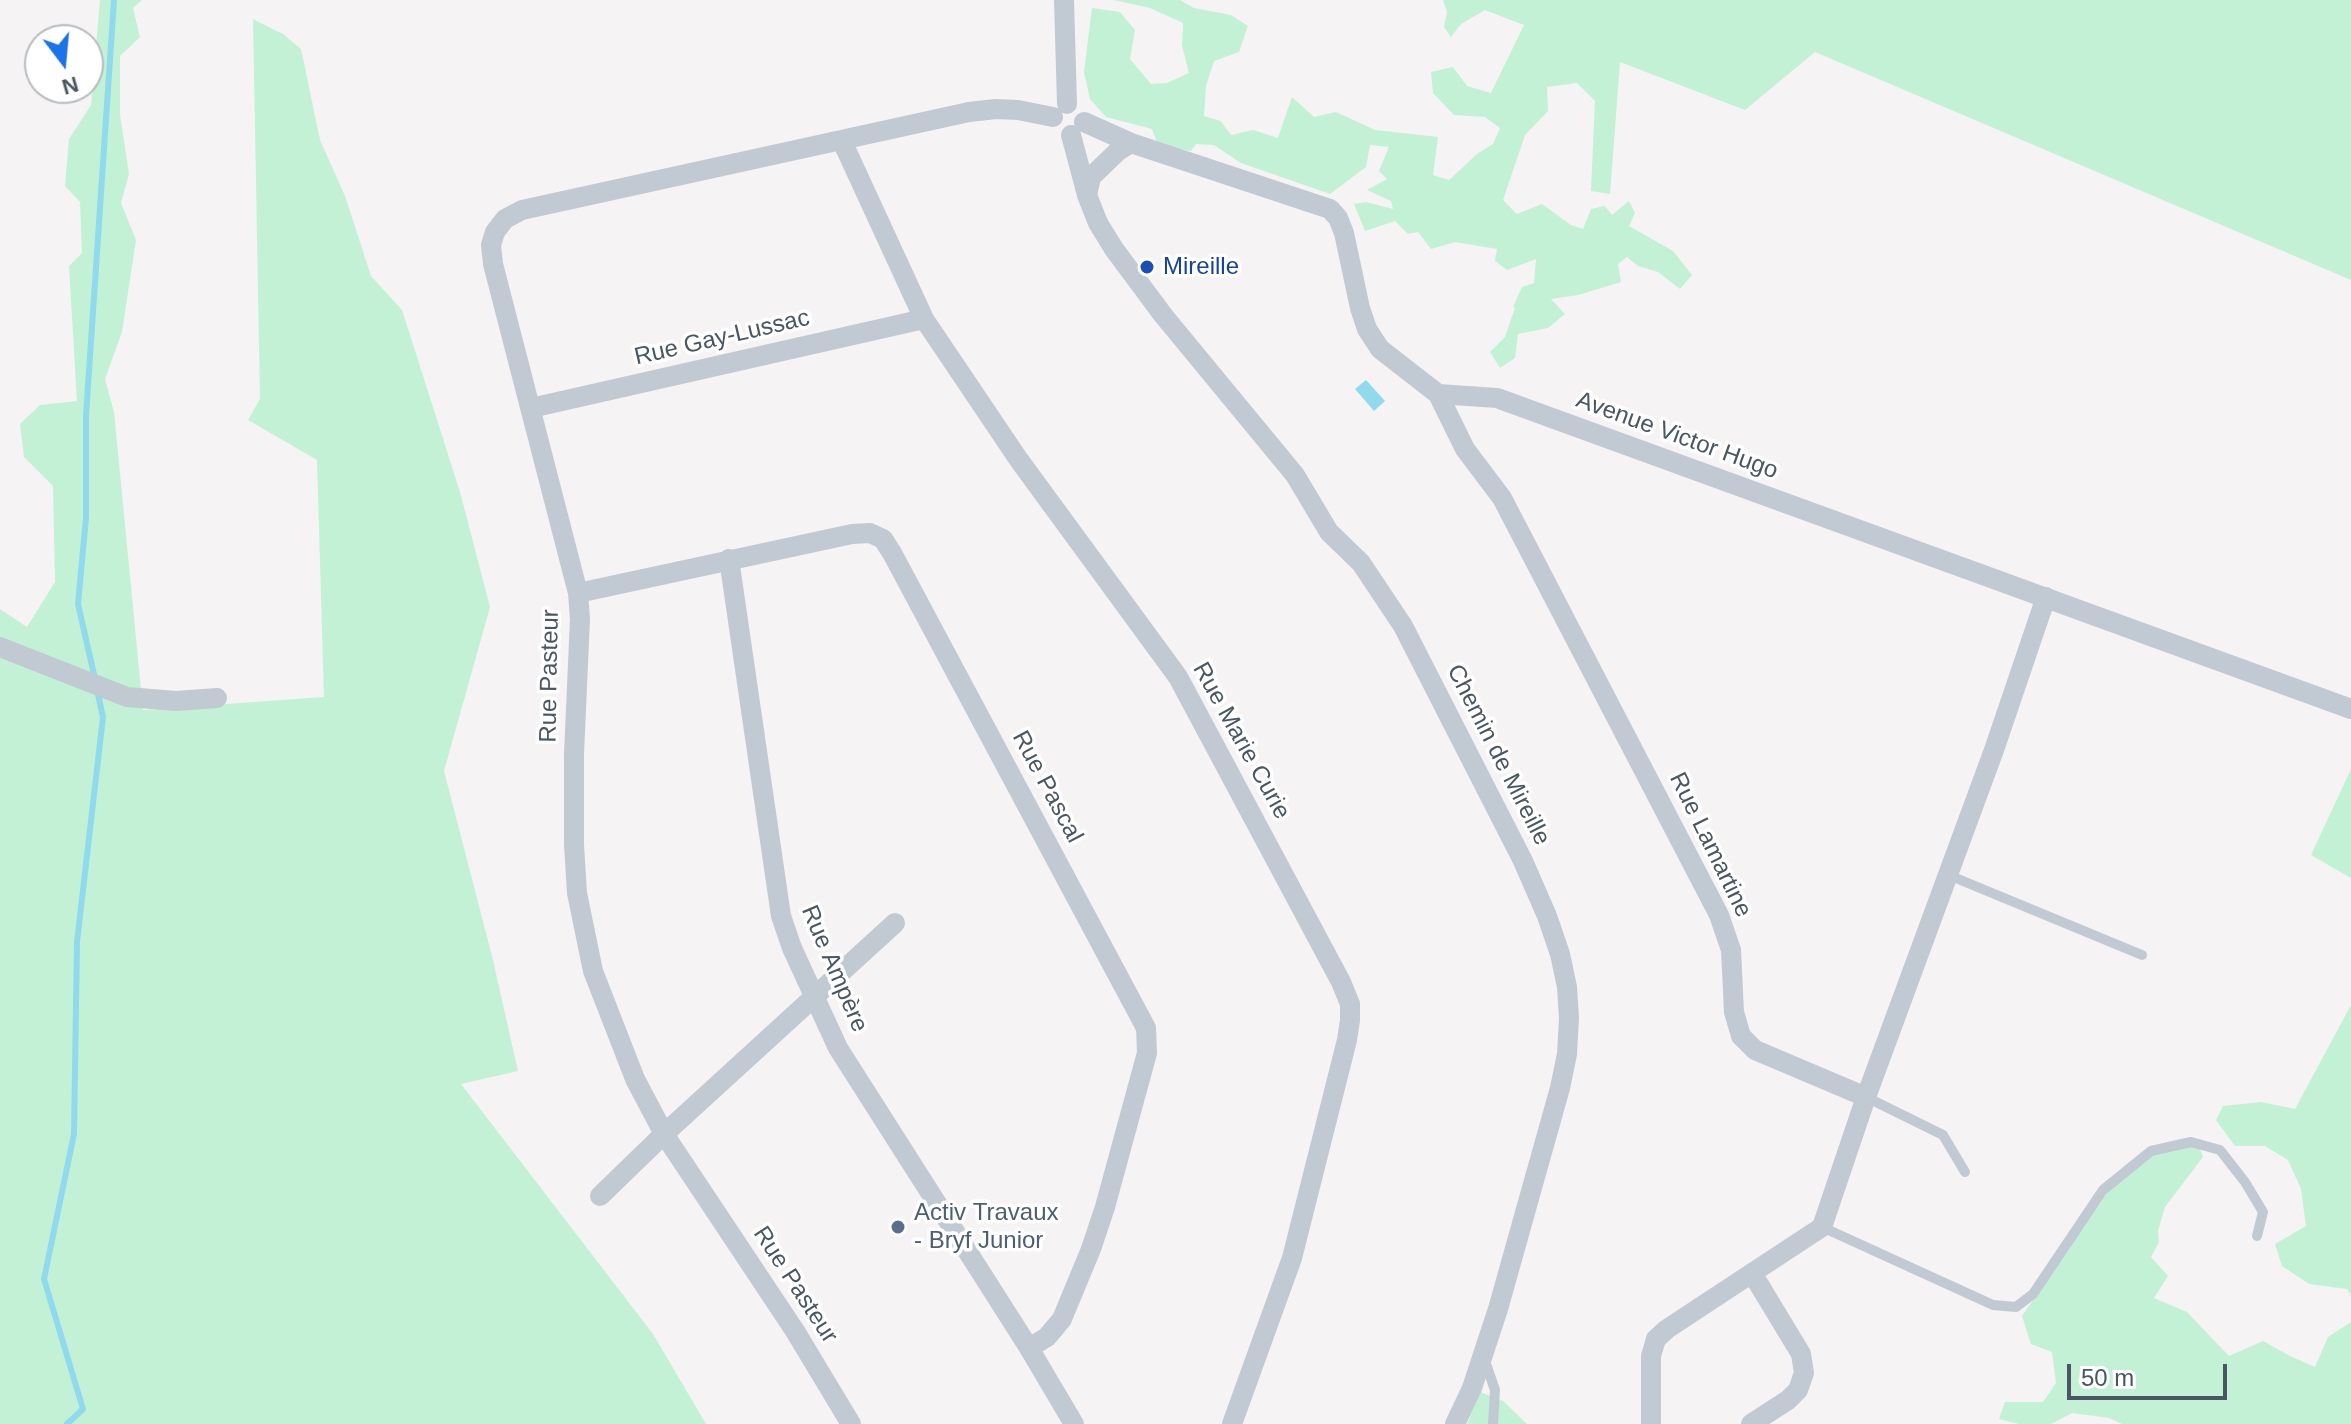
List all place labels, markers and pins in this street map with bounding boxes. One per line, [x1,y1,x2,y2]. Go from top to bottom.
place label: Mireille [1163,253,1239,281]
marker: Mireille [1138,258,1156,276]
place label: Activ Travaux - Bryf Junior [914,1199,1058,1255]
marker: Activ Travaux - Bryf Junior [889,1218,907,1236]

